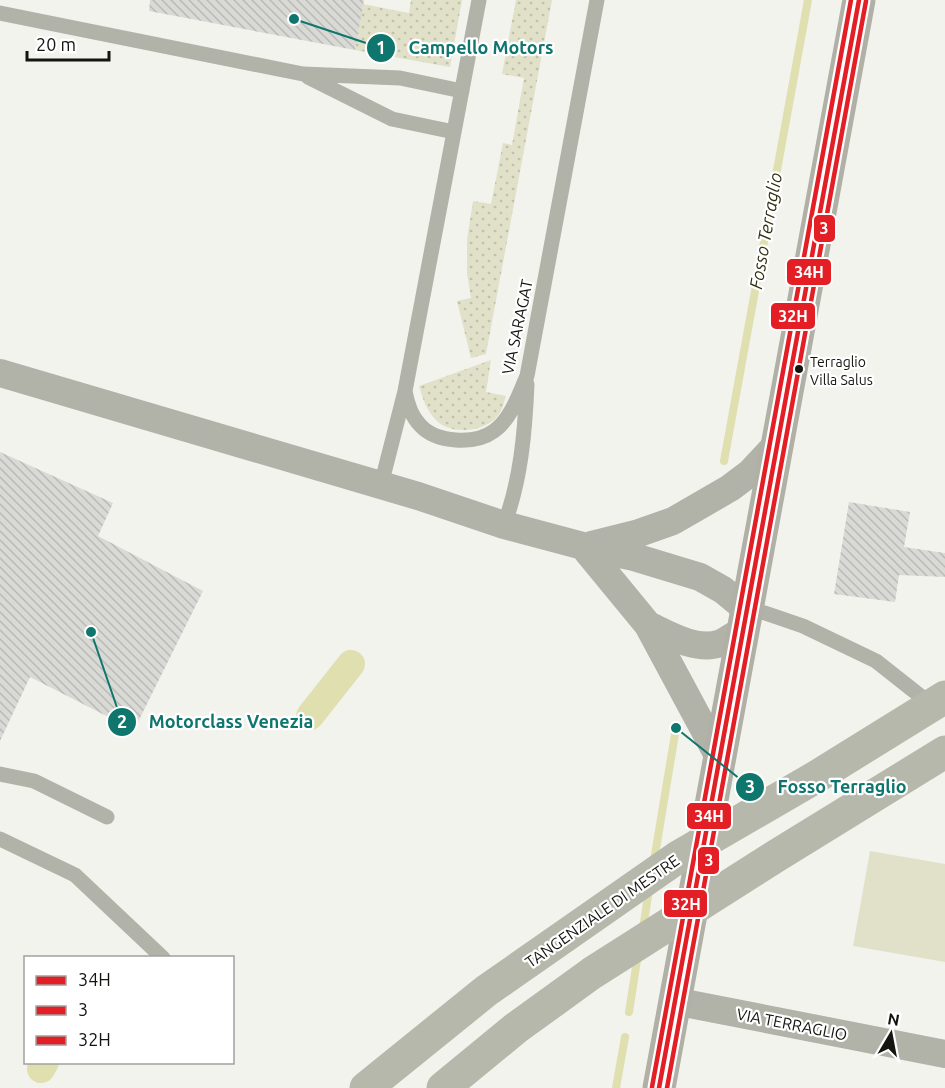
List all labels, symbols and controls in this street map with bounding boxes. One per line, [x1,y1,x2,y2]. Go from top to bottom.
scale bar [27,24,110,62]
callout: Campello Motors [366,30,565,66]
text: 20 m [36,34,76,54]
text: 1 [376,37,386,57]
text: Campello Motors [408,37,554,57]
water label: Fosso Terraglio [745,171,785,291]
line badge: 3 [813,214,836,243]
text: 3 [819,219,829,237]
line badge: 34H [786,258,832,286]
text: 34H [794,263,824,281]
street label: VIA SARAGAT [498,278,536,376]
line badge: 32H [770,302,816,330]
text: 32H [778,307,808,325]
place label: Terraglio Villa Salus [810,354,873,388]
marker: Terraglio Villa Salus [793,363,805,375]
callout: Motorclass Venezia [107,704,326,740]
text: 2 [117,711,127,731]
text: Motorclass Venezia [149,711,313,731]
callout: Fosso Terraglio [735,769,919,805]
text: 3 [745,776,755,796]
text: Fosso Terraglio [777,776,907,796]
line badge: 34H [686,802,732,830]
text: 34H [694,807,724,825]
line badge: 3 [697,846,720,875]
street label: TANGENZIALE DI MESTRE [522,851,682,971]
text: 3 [704,851,714,869]
line badge: 32H [663,889,708,918]
text: 32H [671,895,701,913]
legend [24,956,234,1064]
text: 34H [78,969,111,989]
text: 3 [78,999,88,1019]
street label: VIA TERRAGLIO [735,1004,849,1044]
north arrow [861,1004,921,1064]
text: N [886,1009,901,1029]
text: 32H [78,1029,111,1049]

